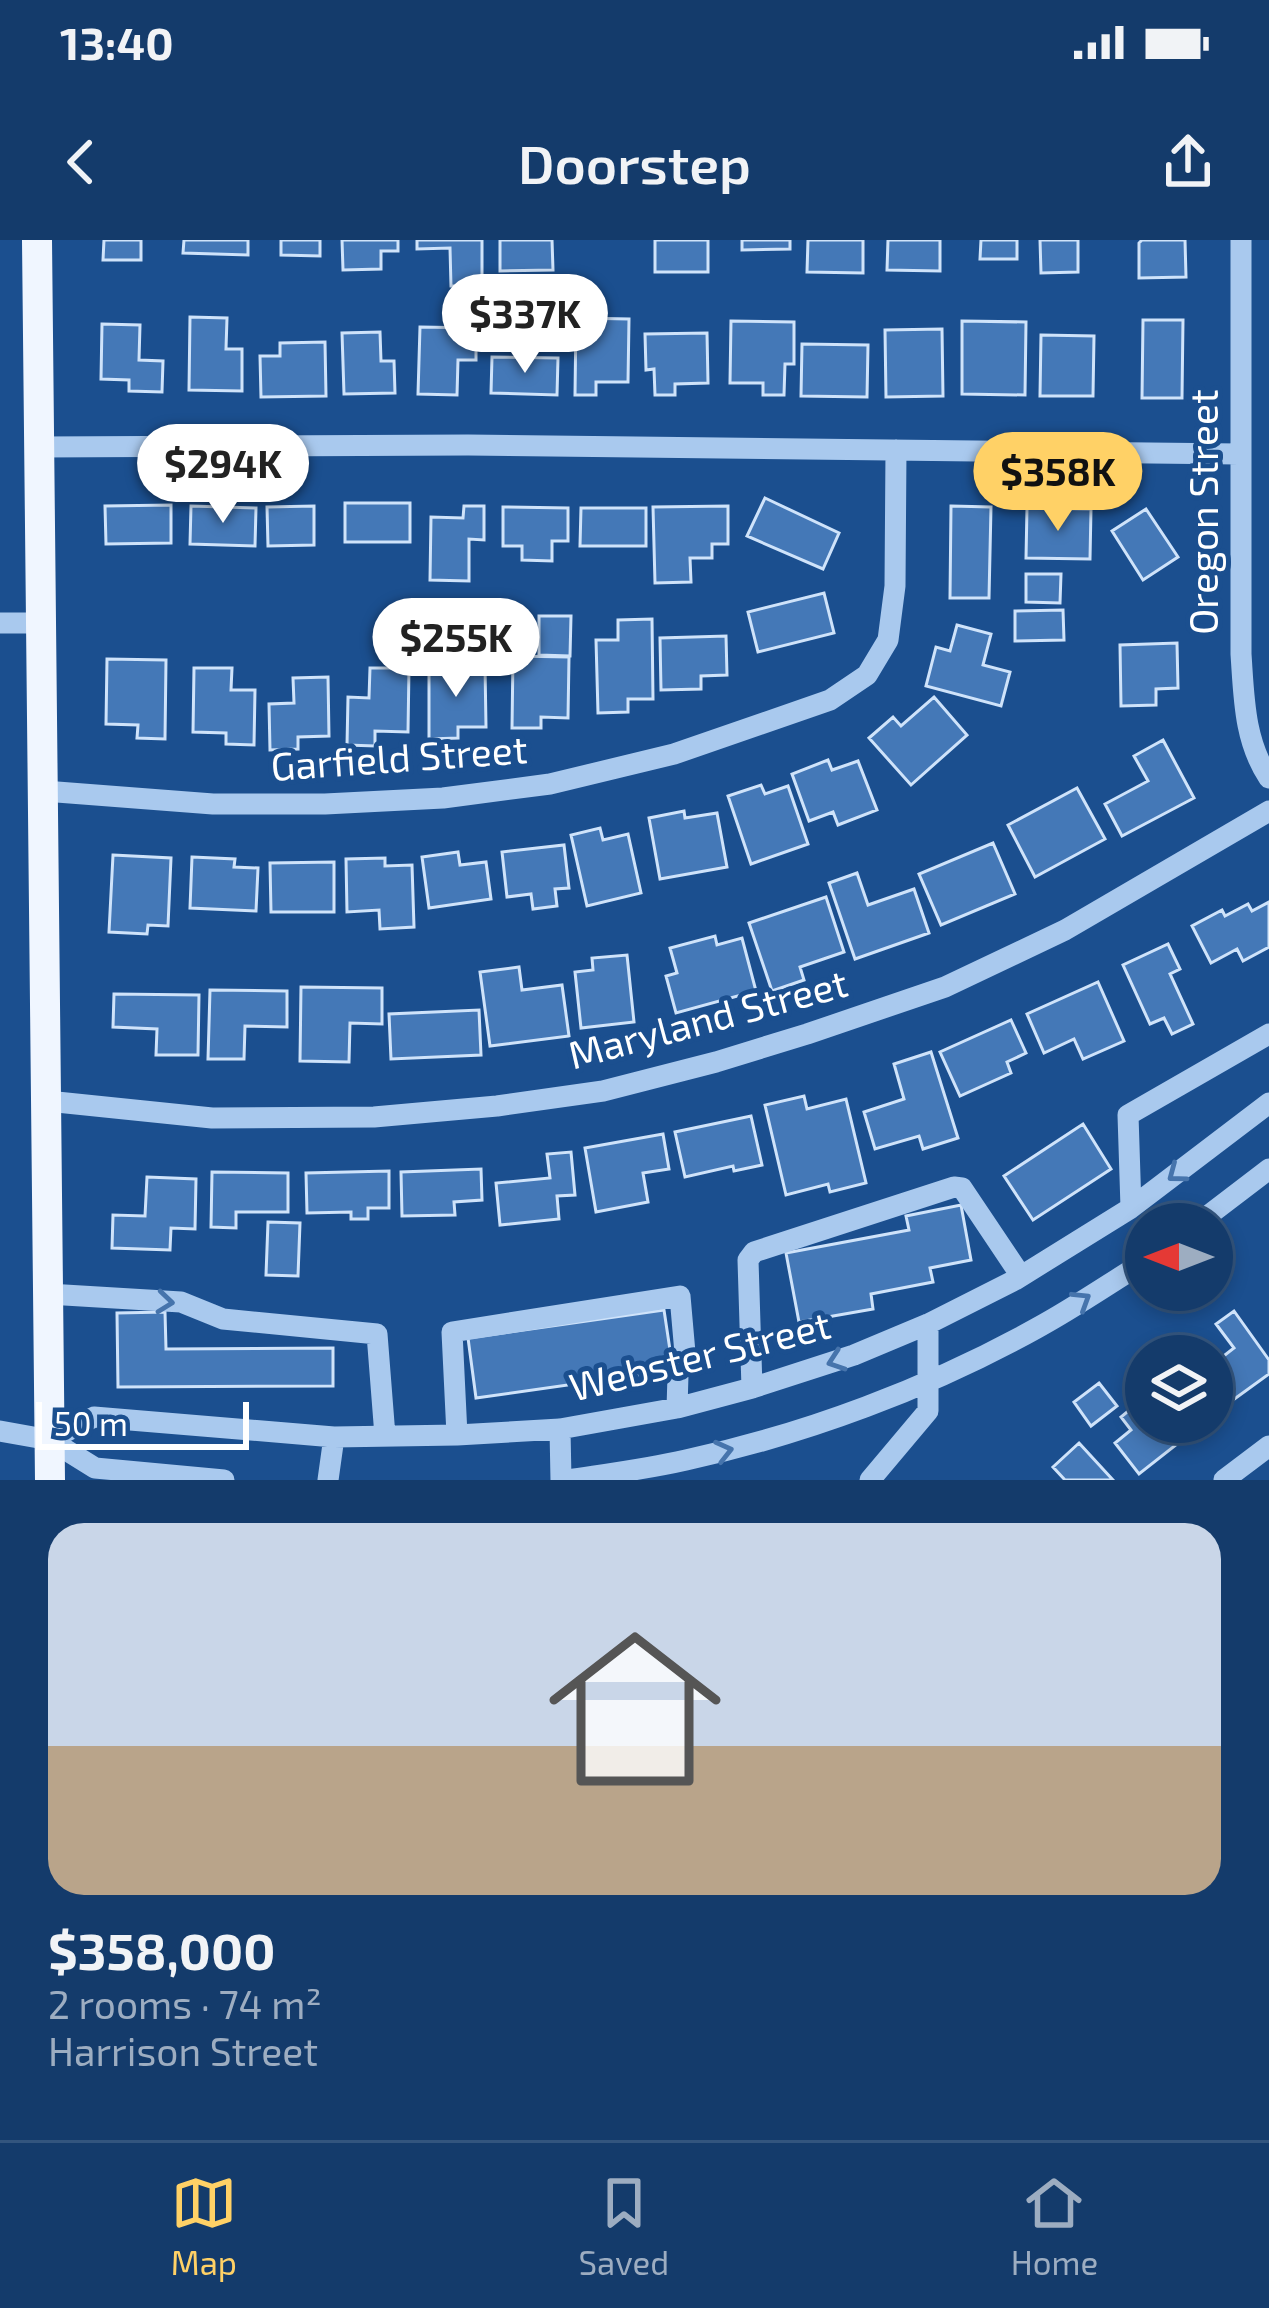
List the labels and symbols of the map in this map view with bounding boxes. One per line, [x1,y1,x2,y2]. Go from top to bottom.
pin: $337K [441,274,609,376]
street label: Oregon Street [1179,389,1226,635]
pin: $294K [139,424,307,526]
pin: $358K [974,432,1142,534]
pin: $255K [372,598,540,700]
street label: Garfield Street [269,724,529,789]
street label: Maryland Street [563,958,852,1077]
one-way arrow [1168,1159,1189,1181]
north arrow [1125,1203,1233,1311]
one-way arrow [156,1289,175,1314]
one-way arrow [1069,1292,1091,1314]
street label: Webster Street [564,1299,835,1410]
one-way arrow [826,1346,847,1371]
scale bar [36,1396,249,1449]
one-way arrow [713,1440,734,1465]

